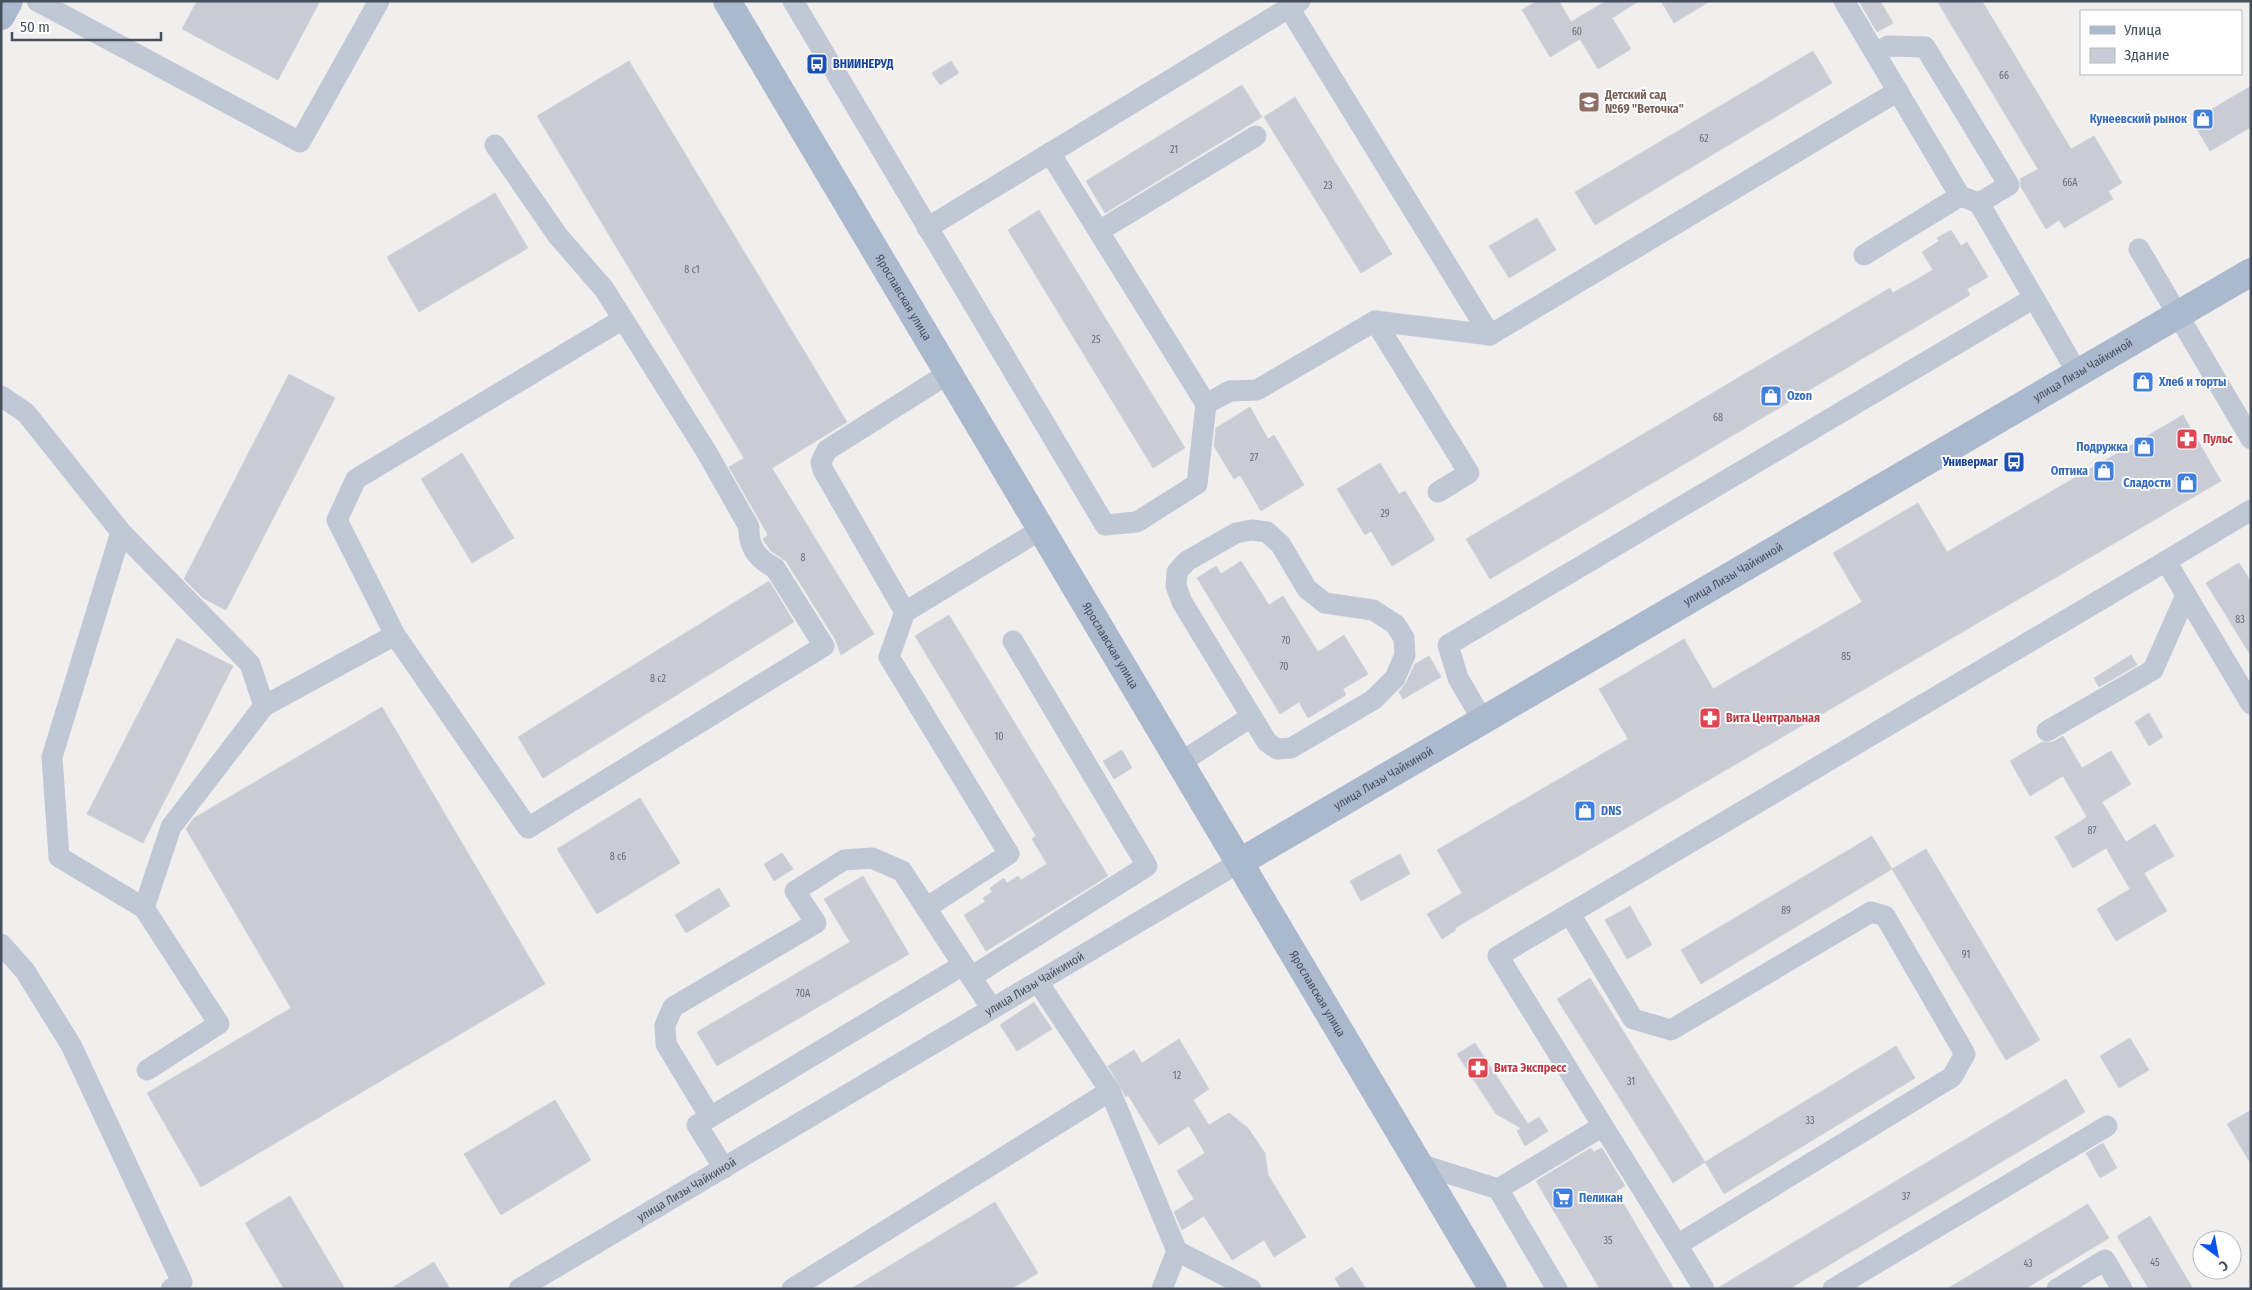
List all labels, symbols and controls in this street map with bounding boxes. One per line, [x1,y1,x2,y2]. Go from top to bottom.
scale bar [12,10,161,42]
legend [2080,10,2242,75]
text: 50 m [20,18,50,36]
text: Улица [2123,21,2162,39]
house number: 60 [1572,26,1582,38]
text: Здание [2124,46,2170,64]
bus stop icon: ВНИИНЕРУД [805,52,829,76]
place label: ВНИИНЕРУД [833,57,893,71]
house number: 66 [1999,70,2009,82]
place label: Детский сад №69 "Веточка" [1604,88,1684,116]
school or university icon: Детский сад №69 "Веточка" [1577,90,1601,114]
shop icon: Кунеевский рынок [2191,107,2215,131]
place label: Кунеевский рынок [2090,112,2188,126]
house number: 62 [1699,133,1709,145]
house number: 21 [1170,144,1178,156]
house number: 66А [2062,177,2078,189]
house number: 23 [1324,180,1333,192]
street label: Ярославская улица [872,252,934,343]
house number: 8 с1 [684,264,700,276]
house number: 25 [1092,334,1101,346]
street label: улица Лизы Чайкиной [2031,336,2135,405]
shop icon: Хлеб и торты [2131,370,2155,394]
place label: Хлеб и торты [2158,375,2226,389]
shop icon: Ozon [1759,384,1783,408]
place label: Ozon [1787,389,1812,403]
house number: 68 [1713,412,1723,424]
pharmacy icon: Пульс [2175,427,2199,451]
place label: Пульс [2203,432,2234,446]
shop icon: Подружка [2132,435,2156,459]
place label: Подружка [2076,440,2128,454]
bus stop icon: Универмаг [2002,450,2026,474]
house number: 27 [1250,452,1258,464]
place label: Универмаг [1942,455,1998,469]
shop icon: Оптика [2092,459,2116,483]
place label: Оптика [2051,464,2088,478]
shop icon: Сладости [2175,471,2199,495]
place label: Сладости [2123,476,2171,490]
house number: 29 [1380,508,1390,520]
street label: улица Лизы Чайкиной [1681,540,1785,609]
house number: 8 [801,552,806,564]
street label: Ярославская улица [1079,600,1141,691]
house number: 83 [2235,614,2245,626]
house number: 70 [1281,635,1291,647]
house number: 85 [1841,651,1851,663]
house number: 70 [1279,661,1289,673]
house number: 8 с2 [650,673,667,685]
pharmacy icon: Вита Центральная [1698,706,1722,730]
place label: Вита Центральная [1726,711,1820,725]
house number: 10 [994,731,1004,743]
street label: улица Лизы Чайкиной [1331,744,1436,813]
shop icon: DNS [1573,799,1597,823]
place label: DNS [1601,804,1622,818]
house number: 87 [2088,825,2096,837]
house number: 8 с6 [610,851,626,863]
house number: 89 [1781,905,1791,917]
street label: Ярославская улица [1286,948,1348,1039]
street label: улица Лизы Чайкиной [982,949,1086,1019]
house number: 91 [1962,949,1970,961]
house number: 70А [796,988,811,1000]
pharmacy icon: Вита Экспресс [1466,1056,1490,1080]
place label: Вита Экспресс [1494,1061,1567,1075]
house number: 12 [1173,1070,1182,1082]
house number: 31 [1627,1076,1635,1088]
house number: 33 [1805,1115,1815,1127]
street label: улица Лизы Чайкиной [635,1155,739,1224]
supermarket icon: Пеликан [1551,1186,1575,1210]
place label: Пеликан [1579,1191,1623,1205]
house number: 37 [1902,1191,1910,1203]
north arrow [2192,1230,2242,1280]
house number: 35 [1603,1235,1613,1247]
text: С [2215,1256,2231,1275]
house number: 45 [2150,1257,2160,1269]
house number: 43 [2023,1258,2033,1270]

